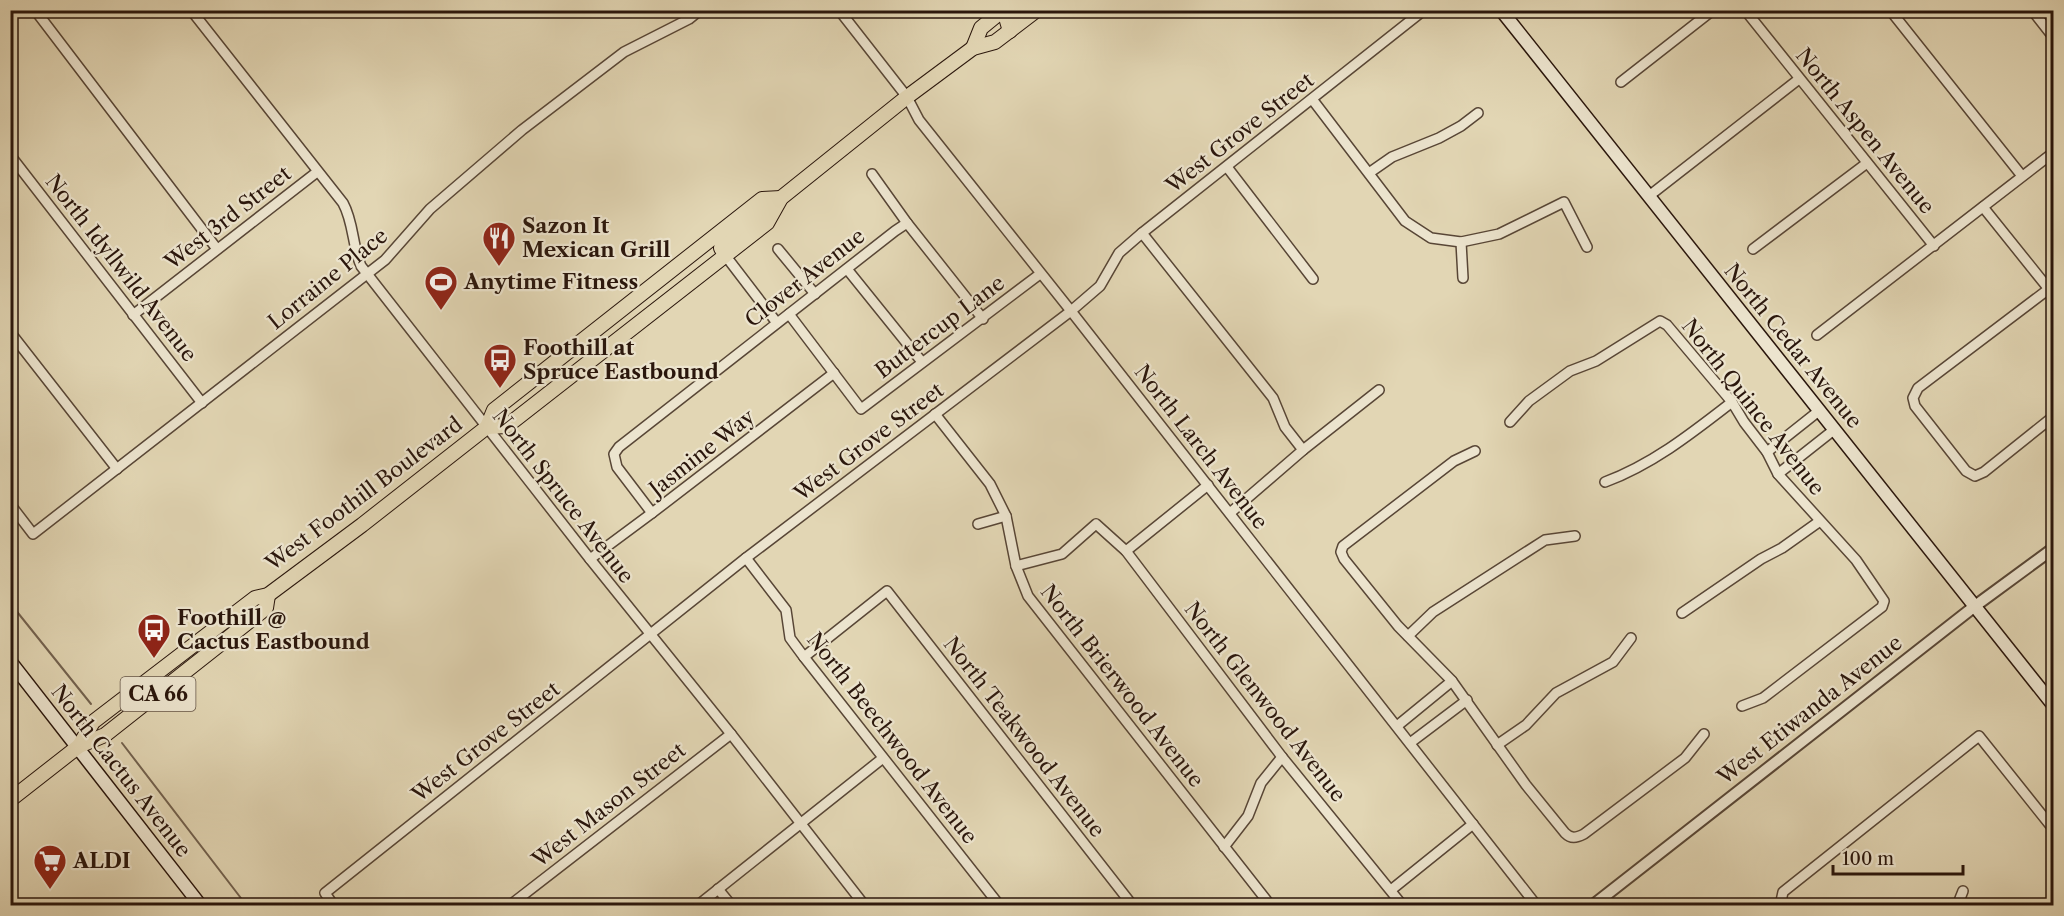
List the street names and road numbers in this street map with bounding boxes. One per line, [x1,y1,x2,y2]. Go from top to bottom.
street label: North Aspen Avenue [1791,43,1940,219]
street label: West Grove Street [1160,67,1319,199]
street label: West 3rd Street [159,160,296,275]
street label: North Idyllwild Avenue [41,169,202,366]
street label: Lorraine Place [263,223,392,334]
street label: Clover Avenue [740,223,870,332]
street label: North Cedar Avenue [1719,258,1867,433]
street label: Buttercup Lane [870,270,1009,383]
street label: North Quince Avenue [1677,314,1830,500]
street label: North Larch Avenue [1129,360,1273,534]
street label: West Grove Street [788,377,949,506]
street label: North Spruce Avenue [488,404,639,588]
street label: Jasmine Way [642,404,759,503]
street label: West Foothill Boulevard [260,411,467,576]
street label: North Brierwood Avenue [1036,580,1209,792]
street label: North Glenwood Avenue [1180,597,1351,807]
street label: North Beechwood Avenue [802,627,983,848]
street label: West Etiwanda Avenue [1712,630,1907,790]
street label: North Teakwood Avenue [938,632,1110,842]
street label: West Grove Street [406,676,565,808]
road number: CA 66 [120,677,195,711]
street label: North Cactus Avenue [46,680,196,862]
street label: West Mason Street [526,737,691,873]

